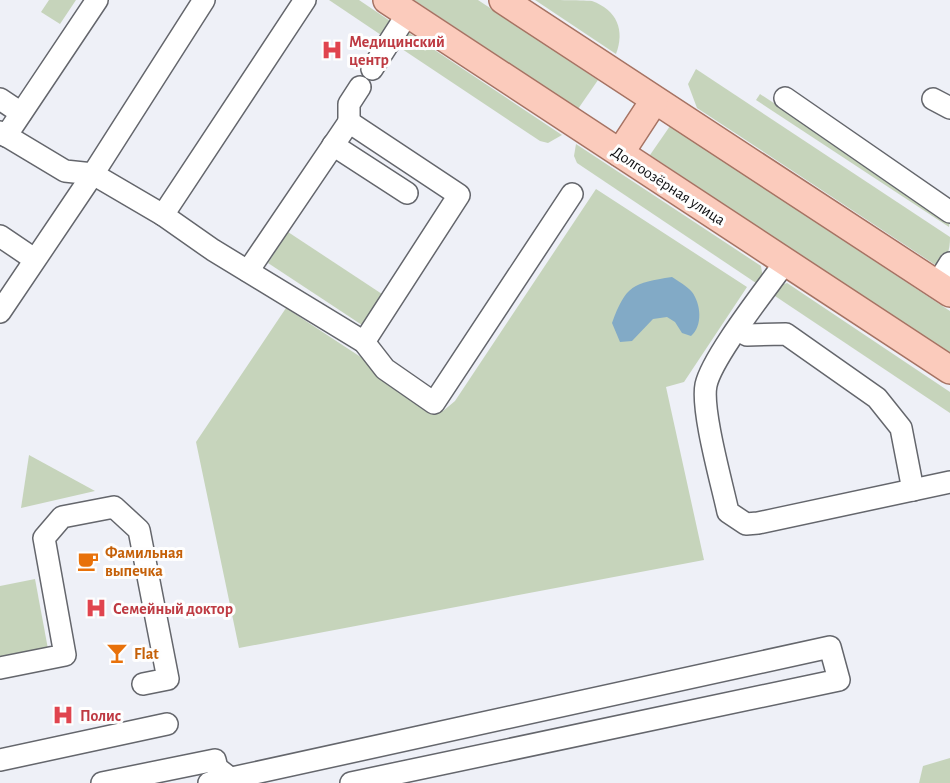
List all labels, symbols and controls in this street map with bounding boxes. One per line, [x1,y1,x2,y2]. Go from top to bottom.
place label: Медицинский центр [349,34,445,68]
hospital icon: Медицинский центр [320,38,344,62]
street label: Долгоозёрная улица [608,143,728,229]
place label: Фамильная выпечка [105,545,183,579]
cafe icon: Фамильная выпечка [76,549,100,573]
hospital icon: Семейный доктор [84,596,108,620]
place label: Семейный доктор [113,601,233,617]
bar icon: Flat [105,641,129,665]
place label: Flat [134,646,159,662]
hospital icon: Полис [51,703,75,727]
place label: Полис [80,708,121,724]

